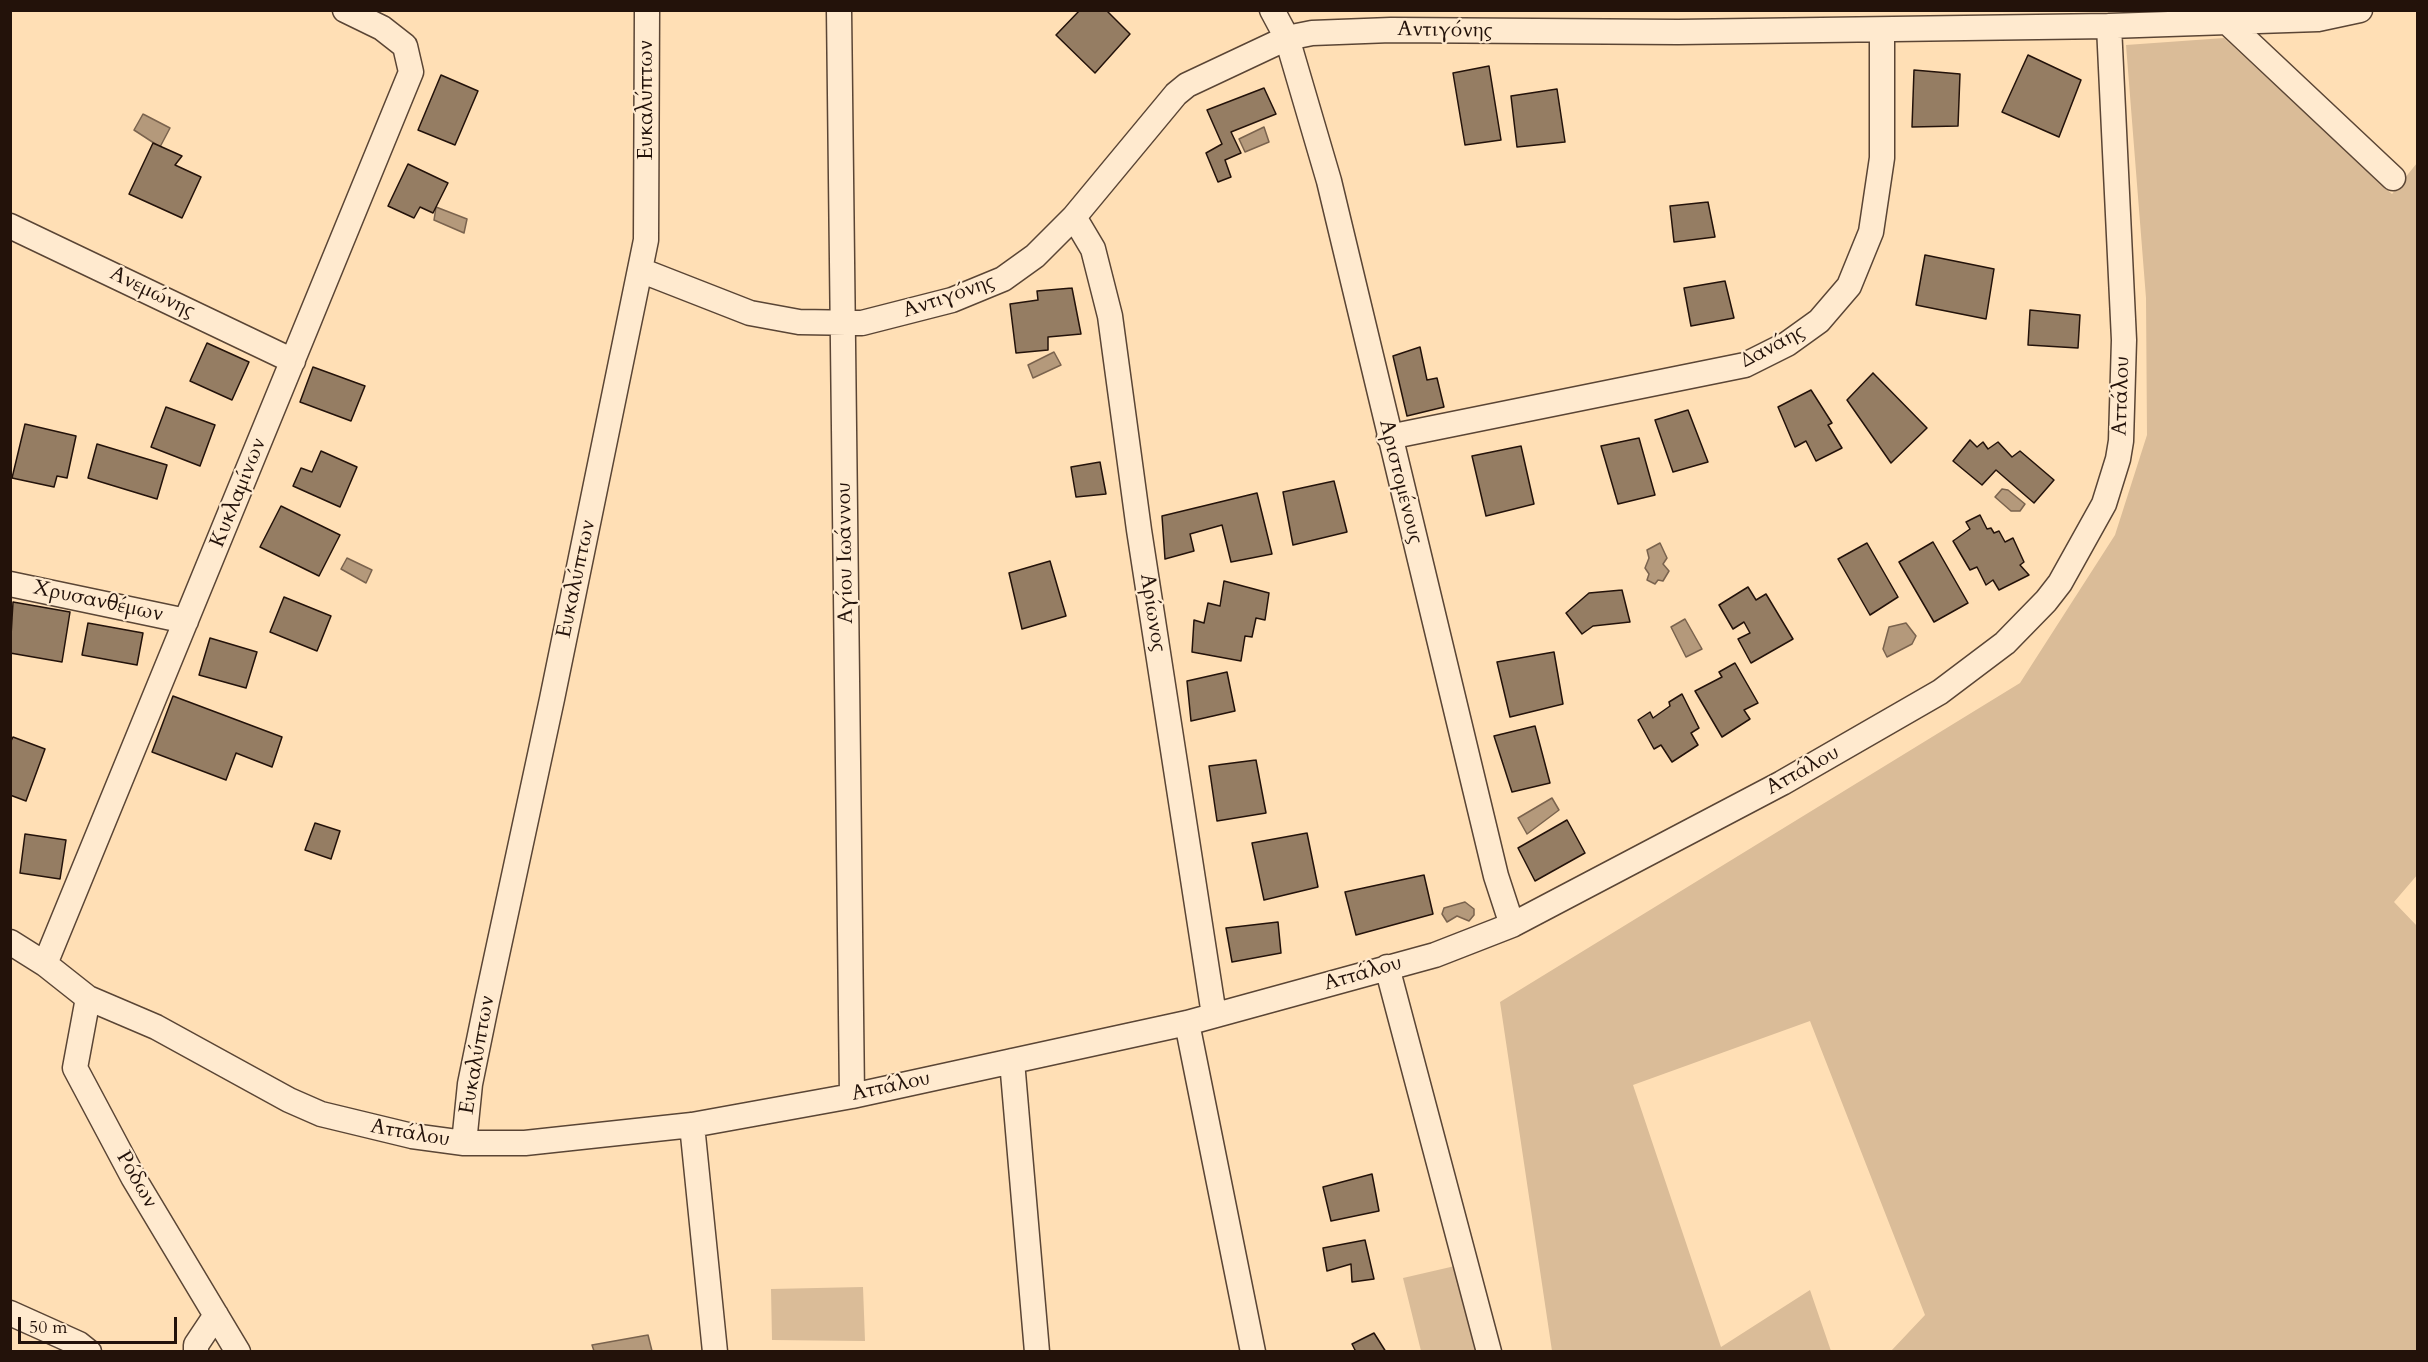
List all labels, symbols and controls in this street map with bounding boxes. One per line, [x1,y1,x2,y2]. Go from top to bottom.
street label: Αντιγόνης [1397,18,1493,44]
street label: Ευκαλύπτων [634,40,660,160]
street label: Ανεμώνης [105,262,199,324]
street label: Αντιγόνης [900,270,998,324]
street label: Δανάης [1737,320,1809,374]
street label: Αττάλου [2108,356,2136,436]
street label: Αριστομένους [1372,417,1428,547]
street label: Κυκλαμίνων [206,435,272,551]
street label: Αγίου Ιωάννου [832,482,860,624]
street label: Ευκαλύπτων [552,518,602,640]
street label: Αρίωνος [1133,572,1171,654]
street label: Χρυσανθέμων [31,576,165,628]
street label: Αττάλου [1762,741,1844,801]
street label: Αττάλου [1321,951,1405,997]
street label: Ευκαλύπτων [455,994,501,1116]
street label: Αττάλου [849,1066,933,1108]
street label: Αττάλου [369,1115,451,1153]
street label: Ρόδων [110,1147,162,1213]
scale bar [21,1305,180,1343]
text: 50 m [29,1315,68,1340]

